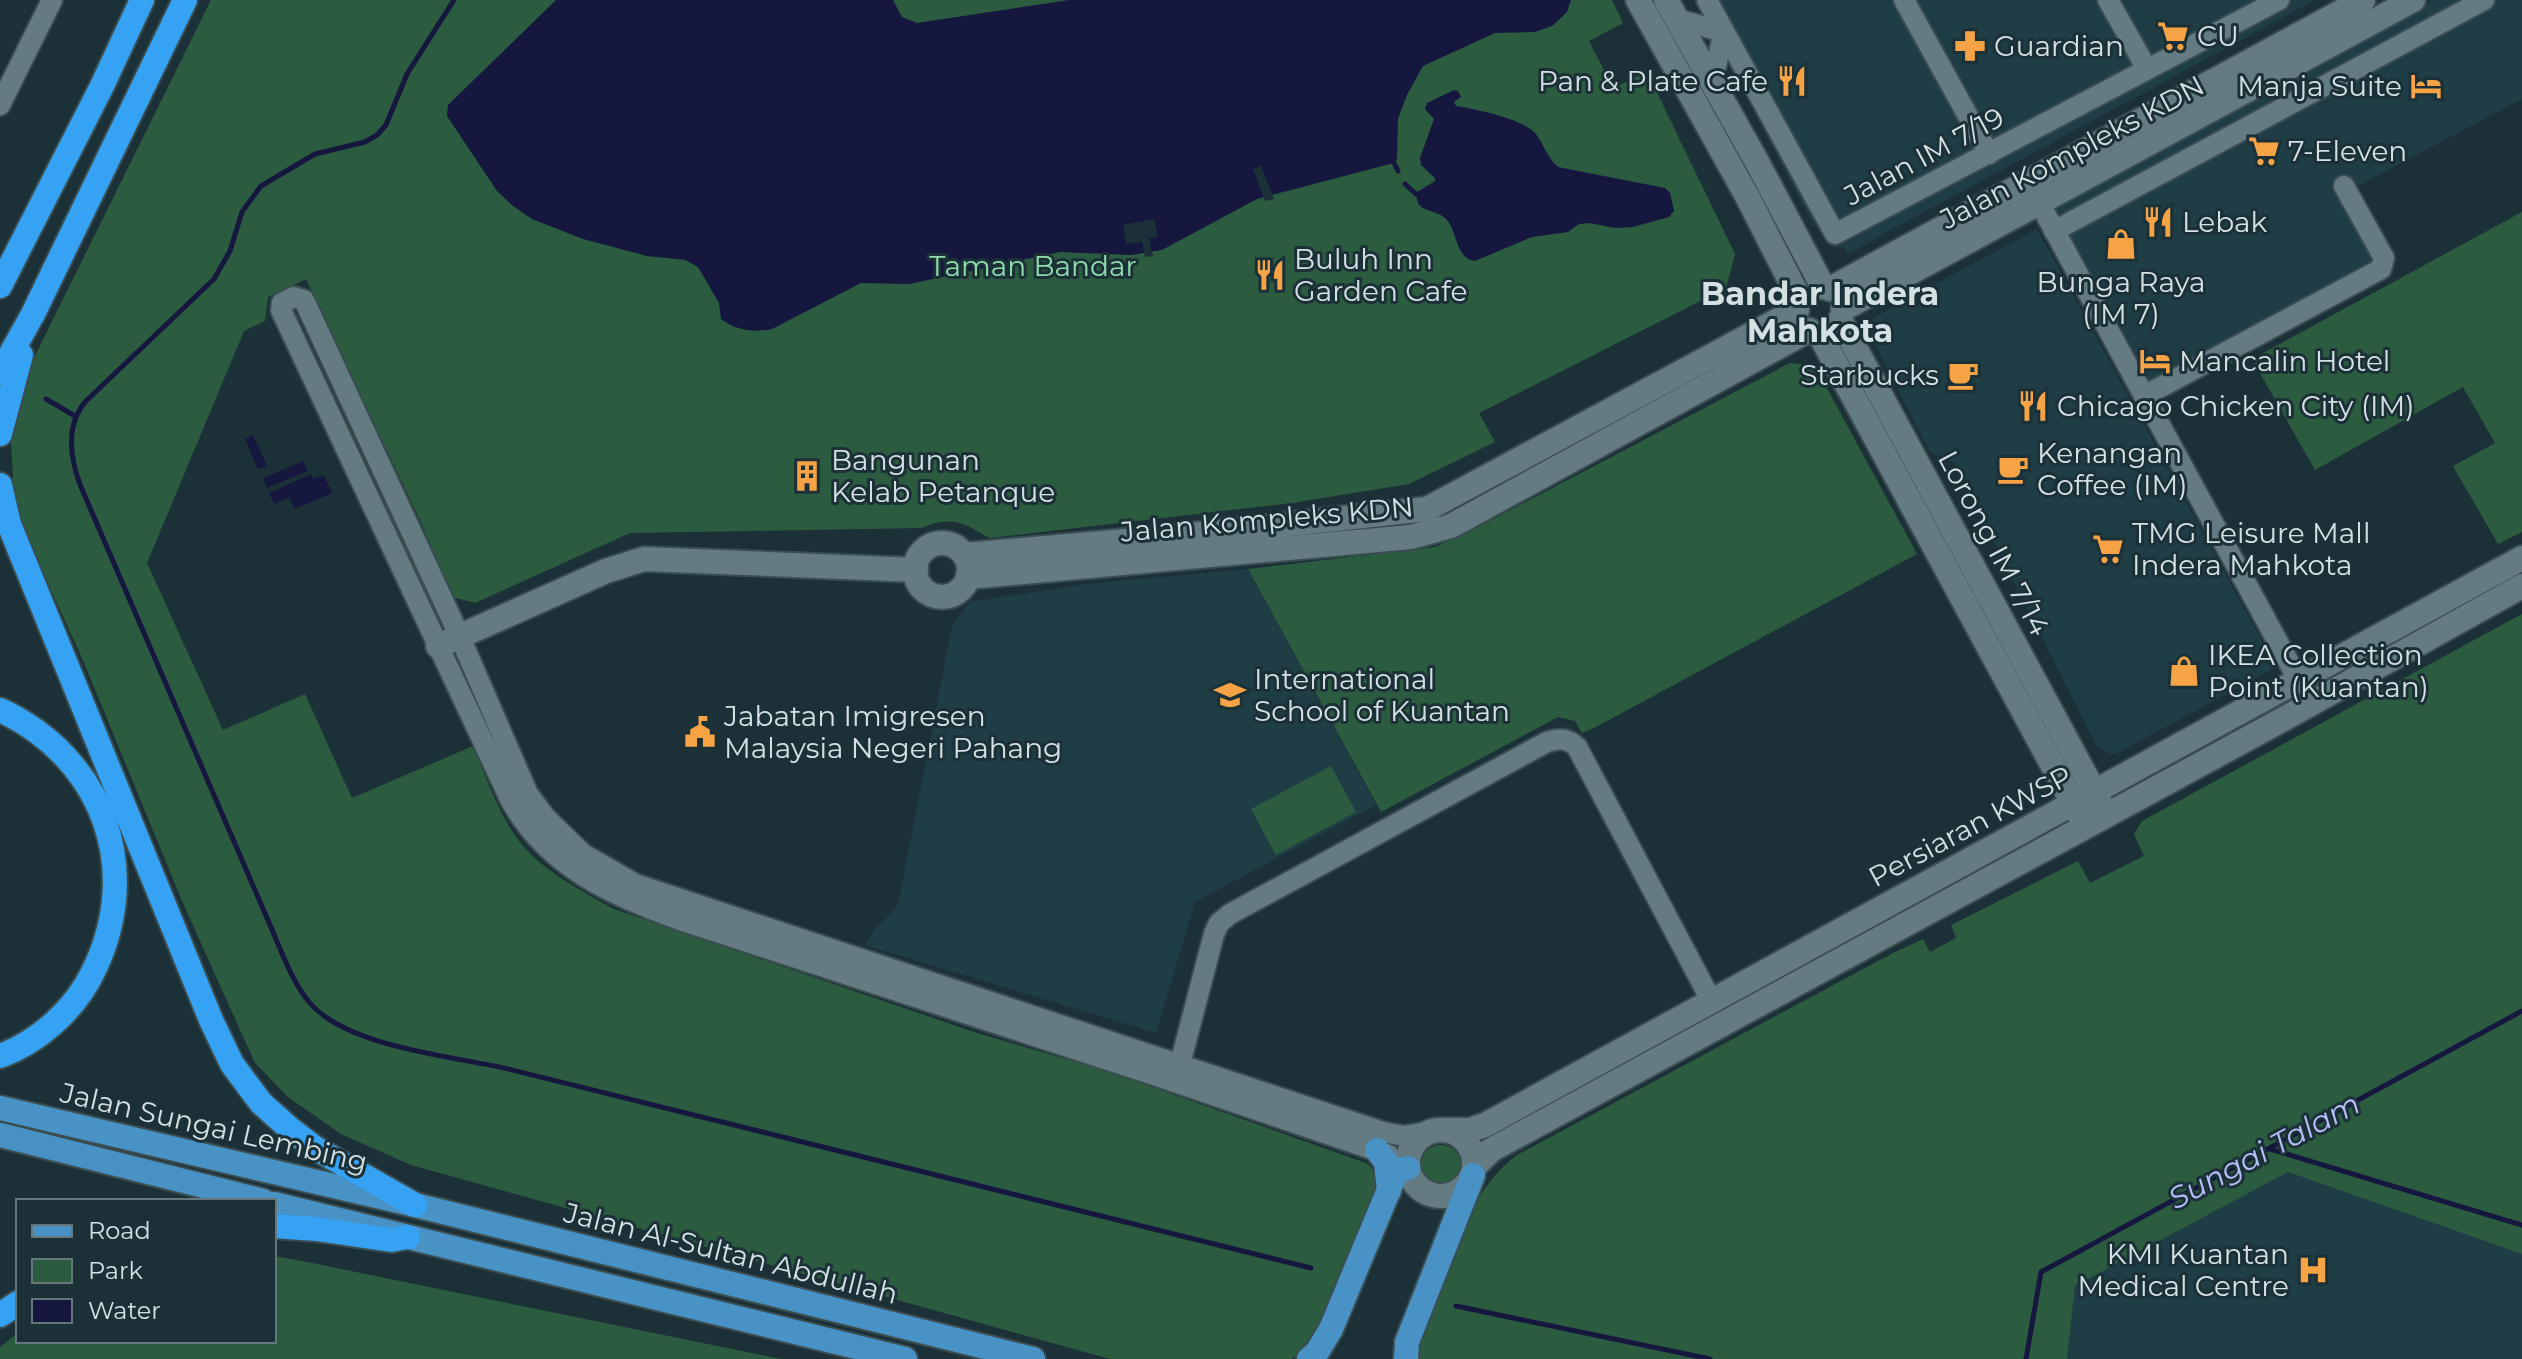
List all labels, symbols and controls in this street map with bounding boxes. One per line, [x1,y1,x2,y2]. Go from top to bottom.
supermarket icon: CU [2156,19,2190,53]
place label: CU [2197,19,2239,53]
pharmacy icon: Guardian [1953,29,1987,63]
place label: Guardian [1994,29,2124,63]
place label: Pan & Plate Cafe [1538,64,1768,98]
restaurant icon: Pan & Plate Cafe [1775,64,1809,98]
street label: Jalan Kompleks KDN [1933,68,2210,236]
place label: Manja Suite [2237,69,2402,103]
hotel icon: Manja Suite [2409,69,2443,103]
street label: Jalan IM 7/19 [1837,100,2010,213]
supermarket icon: 7-Eleven [2247,134,2281,168]
place label: 7-Eleven [2288,134,2407,168]
restaurant icon: Lebak [2141,205,2175,239]
place label: Lebak [2182,205,2268,239]
shop icon: Bunga Raya (IM 7) [2104,227,2138,261]
place label: Buluh Inn Garden Cafe [1294,242,1468,308]
park label: Taman Bandar [929,249,1137,283]
restaurant icon: Buluh Inn Garden Cafe [1253,258,1287,292]
place label: Bunga Raya (IM 7) [2036,265,2206,331]
district label: Bandar Indera Mahkota [1701,274,1939,350]
hotel icon: Mancalin Hotel [2138,344,2172,378]
place label: Mancalin Hotel [2179,344,2390,378]
place label: Starbucks [1800,358,1939,392]
cafe icon: Starbucks [1946,358,1980,392]
restaurant icon: Chicago Chicken City (IM) [2016,389,2050,423]
place label: Chicago Chicken City (IM) [2057,389,2415,423]
place label: Kenangan Coffee (IM) [2037,436,2187,502]
place label: Bangunan Kelab Petanque [831,443,1055,509]
street label: Lorong IM 7/14 [1931,445,2057,642]
cafe icon: Kenangan Coffee (IM) [1996,452,2030,486]
building icon: Bangunan Kelab Petanque [790,459,824,493]
street label: Jalan Kompleks KDN [1118,489,1415,549]
place label: TMG Leisure Mall Indera Mahkota [2132,516,2370,582]
supermarket icon: TMG Leisure Mall Indera Mahkota [2091,532,2125,566]
place label: IKEA Collection Point (Kuantan) [2208,638,2429,704]
shop icon: IKEA Collection Point (Kuantan) [2167,654,2201,688]
place label: International School of Kuantan [1254,662,1510,728]
school or university icon: International School of Kuantan [1213,678,1247,712]
place label: Jabatan Imigresen Malaysia Negeri Pahang [723,699,1062,765]
public building icon: Jabatan Imigresen Malaysia Negeri Pahang [683,715,717,749]
street label: Persiaran KWSP [1863,758,2077,894]
street label: Jalan Sungai Lembing [56,1075,371,1179]
water label: Sungai Talam [2162,1085,2366,1217]
street label: Jalan Al-Sultan Abdullah [560,1195,902,1311]
legend [16,1199,276,1343]
text: Road [88,1216,151,1245]
place label: KMI Kuantan Medical Centre [2077,1237,2289,1303]
hospital icon: KMI Kuantan Medical Centre [2296,1253,2330,1287]
text: Park [88,1256,143,1285]
text: Water [88,1296,161,1325]

